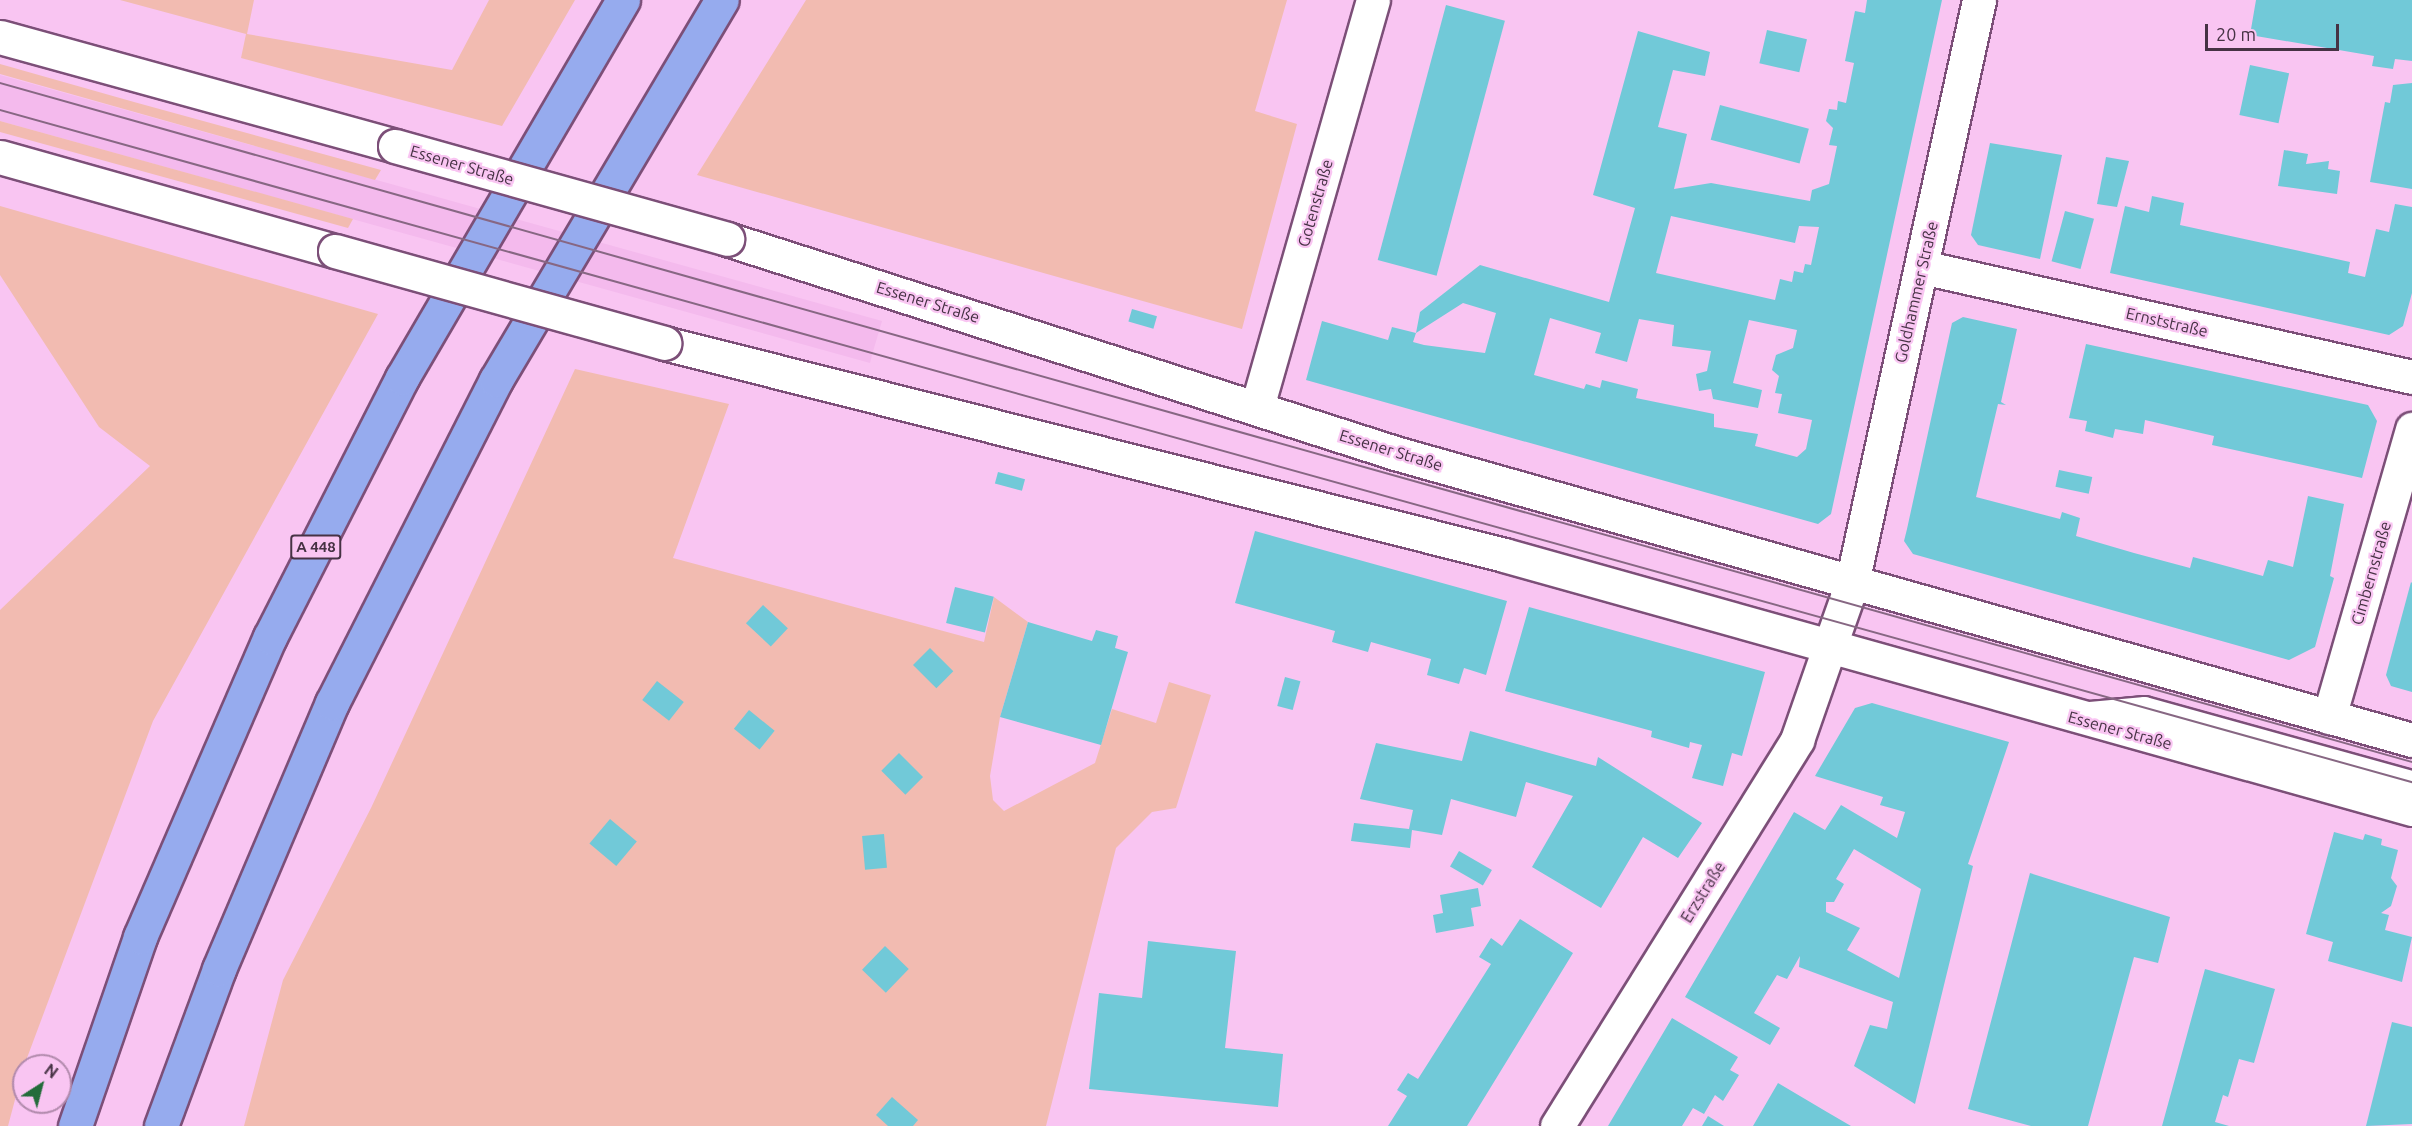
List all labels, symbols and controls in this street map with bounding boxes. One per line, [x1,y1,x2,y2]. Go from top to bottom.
scale bar [2208,12,2342,50]
text: 20 m [2216,24,2256,44]
street label: Essener Straße [408,141,516,189]
street label: Gotenstraße [1293,157,1337,249]
street label: Goldhammer Straße [1890,219,1942,365]
street label: Essener Straße [874,277,982,327]
street label: Ernststraße [2124,303,2210,341]
street label: Essener Straße [1337,425,1445,475]
street label: Cimbernstraße [2347,519,2395,627]
road number: A 448 [289,535,343,559]
street label: Essener Straße [2066,707,2174,753]
street label: Erzstraße [1677,858,1729,926]
north arrow [12,1054,72,1114]
text: N [41,1060,62,1082]

